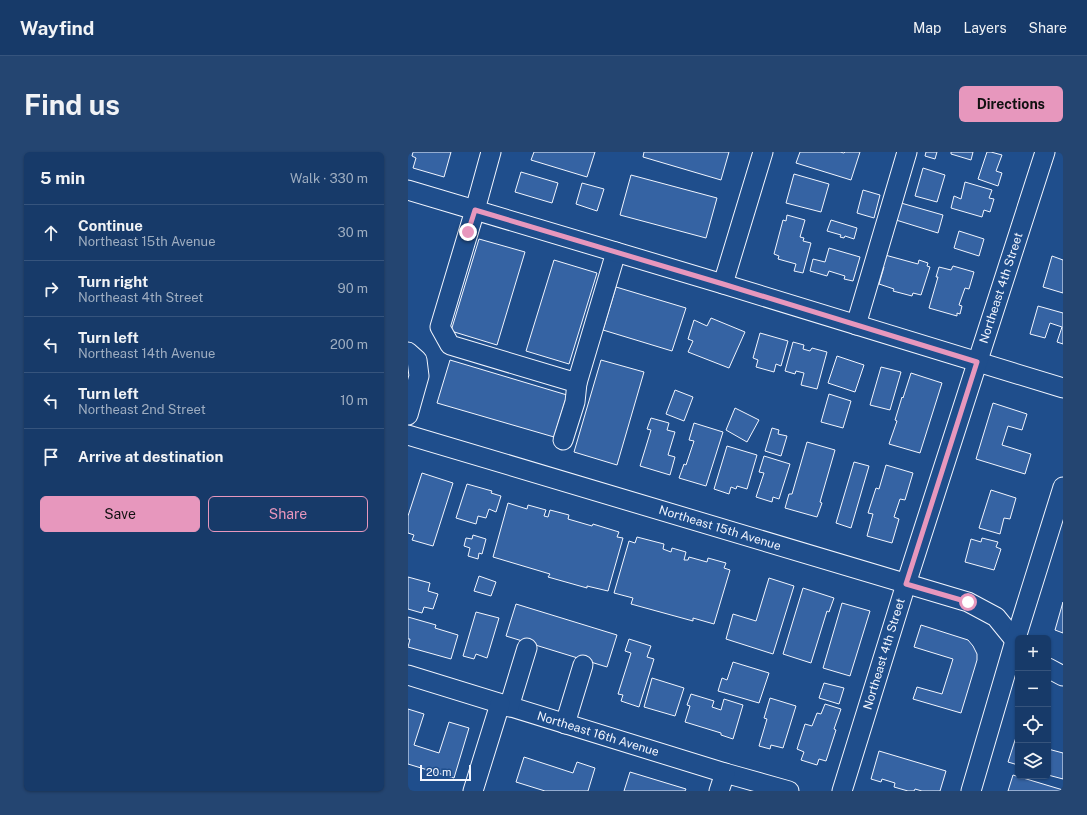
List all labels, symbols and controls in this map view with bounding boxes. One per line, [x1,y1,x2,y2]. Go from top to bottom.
text: Wayfind [20,17,94,39]
text: Map [913,20,941,36]
text: Layers [963,20,1007,36]
text: Share [1029,20,1067,36]
button: Directions [959,86,1063,122]
text: Find us [24,88,120,121]
text: 5 min [40,168,85,188]
text: Walk · 330 m [290,171,368,186]
text: Continue [78,217,143,234]
icon: ahead [40,222,62,244]
route end [459,223,477,241]
text: 30 m [338,225,368,240]
street label: Northeast 4th Street [976,230,1026,345]
text: Northeast 15th Avenue [78,234,216,249]
text: Turn right [78,273,148,290]
icon: right [40,278,62,300]
text: 90 m [338,281,368,296]
text: Northeast 4th Street [78,290,203,305]
text: Turn left [78,329,139,346]
icon: left [40,334,62,356]
text: 200 m [330,337,368,352]
text: Northeast 14th Avenue [78,346,215,361]
text: Turn left [78,385,139,402]
icon: left [40,390,62,412]
text: 10 m [340,393,368,408]
text: Northeast 2nd Street [78,402,206,417]
icon: arrive [40,446,62,468]
text: Arrive at destination [78,448,223,465]
button: Save [40,496,200,532]
button: Share [208,496,368,532]
street label: Northeast 15th Avenue [657,503,783,553]
route start [959,593,977,611]
street label: Northeast 4th Street [860,596,908,711]
map controls [1015,635,1051,779]
button: + [1015,635,1051,671]
button: − [1015,671,1051,707]
button: locate [1015,707,1051,743]
street label: Northeast 16th Avenue [535,709,661,759]
button: layers [1015,743,1051,779]
scale bar [420,763,471,782]
text: 20 m [426,766,451,778]

